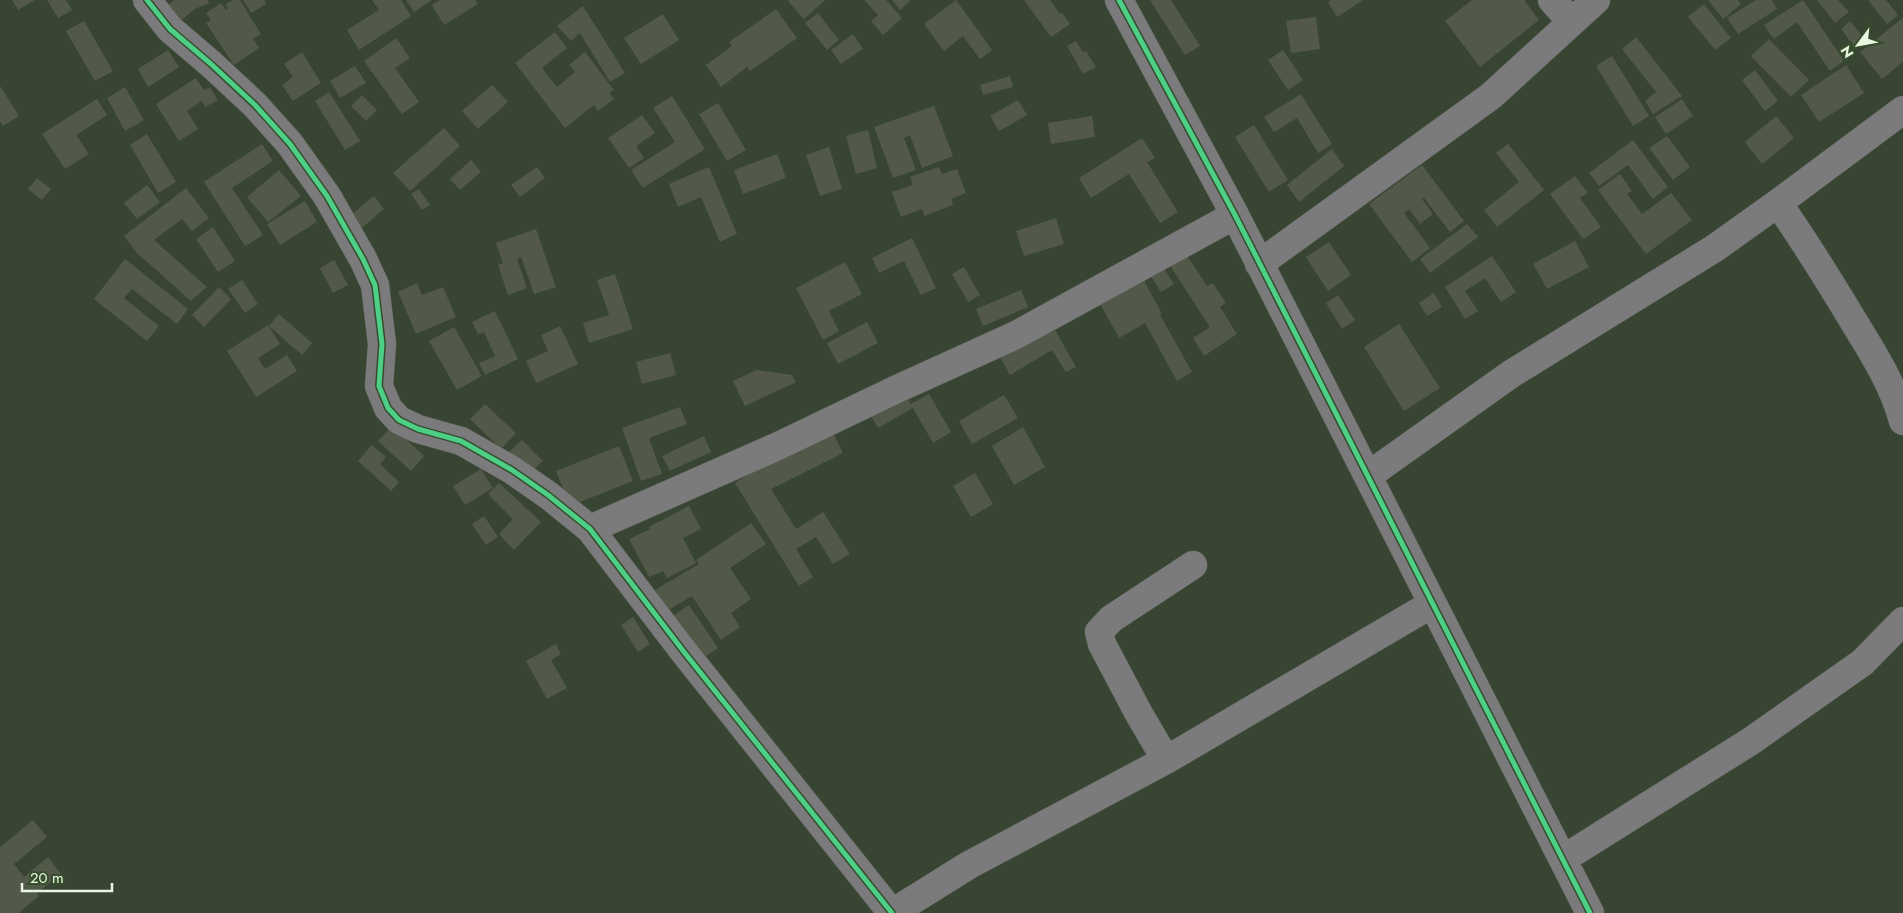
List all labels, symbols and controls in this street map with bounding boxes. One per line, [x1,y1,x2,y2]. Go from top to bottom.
north arrow [1833,20,1883,70]
text: N [1836,42,1858,62]
scale bar [22,860,112,892]
text: 20 m [30,867,64,889]

